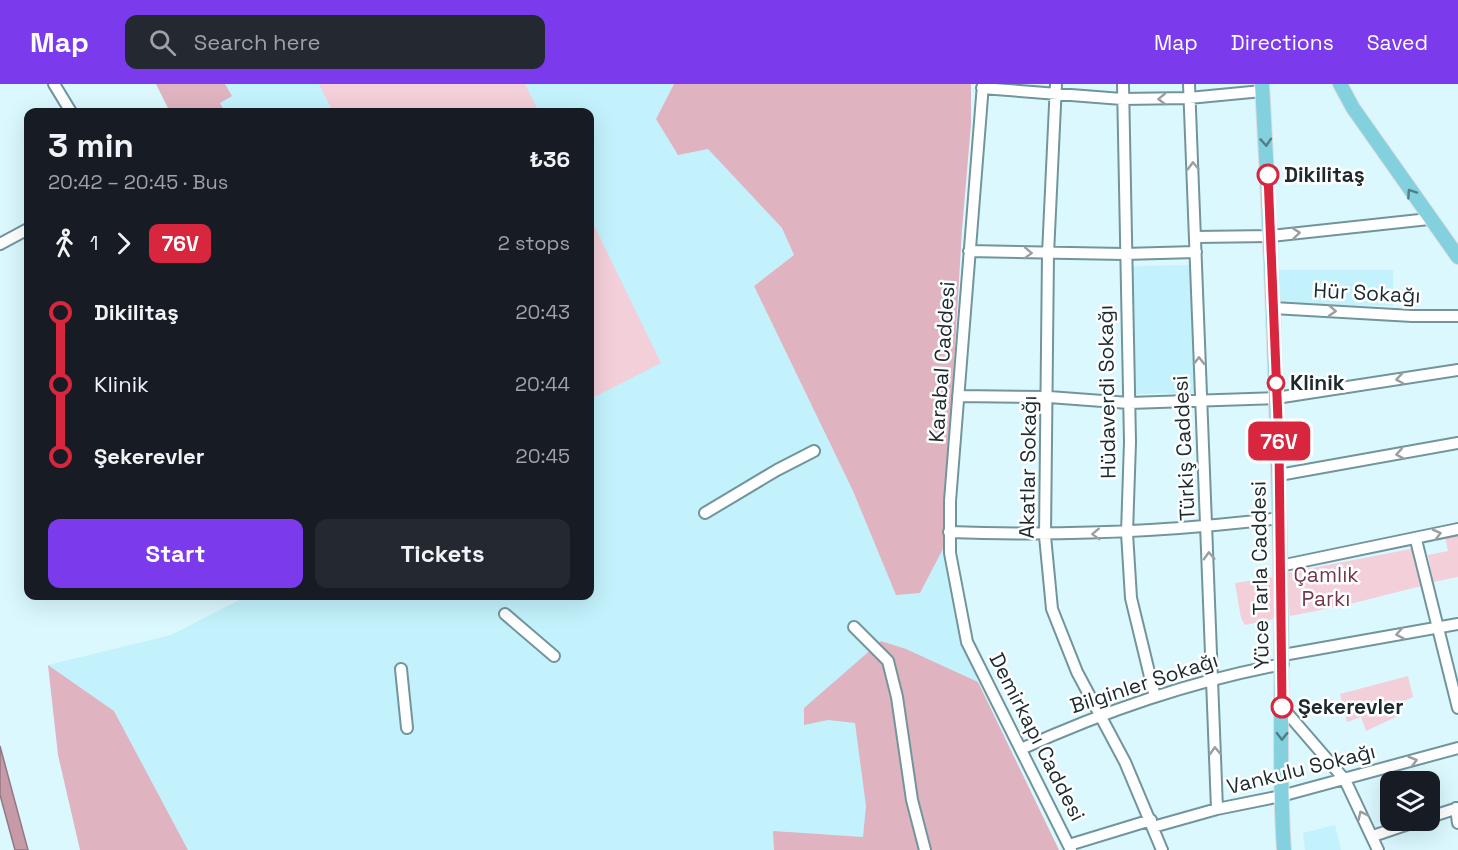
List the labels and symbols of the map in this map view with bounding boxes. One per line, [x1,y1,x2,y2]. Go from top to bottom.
one-way arrow [1158,92,1167,105]
one-way arrow [1259,138,1272,147]
place label: Dikilitaş [1284,161,1365,188]
one-way arrow [1186,162,1199,171]
marker: Dikilitaş [1257,164,1279,186]
one-way arrow [1407,188,1418,199]
one-way arrow [1291,227,1301,240]
one-way arrow [1023,247,1032,259]
street label: Hür Sokağı [1313,276,1421,309]
street label: Karabal Caddesi [922,280,961,444]
street label: Hüdaverdi Sokağı [1091,305,1122,479]
one-way arrow [1327,305,1336,318]
one-way arrow [1192,357,1205,366]
place label: Klinik [1290,369,1345,396]
one-way arrow [1396,372,1405,384]
marker: Klinik [1267,374,1285,392]
street label: Türkiş Caddesi [1166,375,1201,521]
street label: Akatlar Sokağı [1013,395,1042,539]
line badge: 76V [1244,422,1314,460]
one-way arrow [1396,447,1405,459]
street label: Yüce Tarla Caddesi [1244,481,1275,669]
one-way arrow [1092,528,1101,541]
one-way arrow [1432,529,1442,542]
one-way arrow [1202,552,1215,561]
park label: Çamlık Parkı [1293,561,1359,612]
one-way arrow [1396,627,1406,640]
street label: Bilginler Sokağı [1067,646,1221,719]
street label: Demirkapı Caddesi [983,648,1092,826]
place label: Şekerevler [1298,693,1403,720]
marker: Şekerevler [1271,696,1293,718]
one-way arrow [1276,731,1288,740]
street label: Vankulu Sokağı [1224,737,1378,800]
one-way arrow [1209,746,1221,755]
one-way arrow [1408,756,1418,768]
one-way arrow [1358,810,1370,821]

